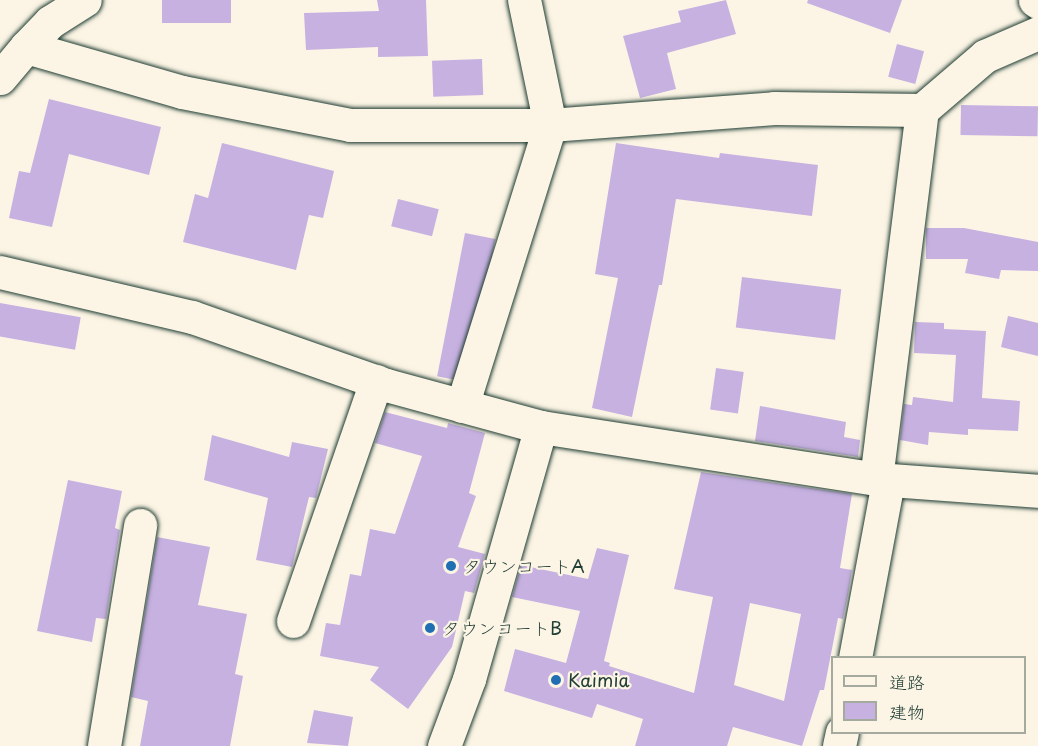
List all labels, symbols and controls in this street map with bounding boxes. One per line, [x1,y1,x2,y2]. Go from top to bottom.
place label: タウンコートA [463,555,585,577]
marker: タウンコートA [444,559,458,573]
place label: タウンコートB [442,617,562,639]
marker: タウンコートB [423,621,437,635]
legend [831,656,1026,734]
text: 道路 [889,668,925,695]
place label: Kaimia [568,669,629,691]
marker: Kaimia [549,673,563,687]
text: 建物 [889,698,925,725]

